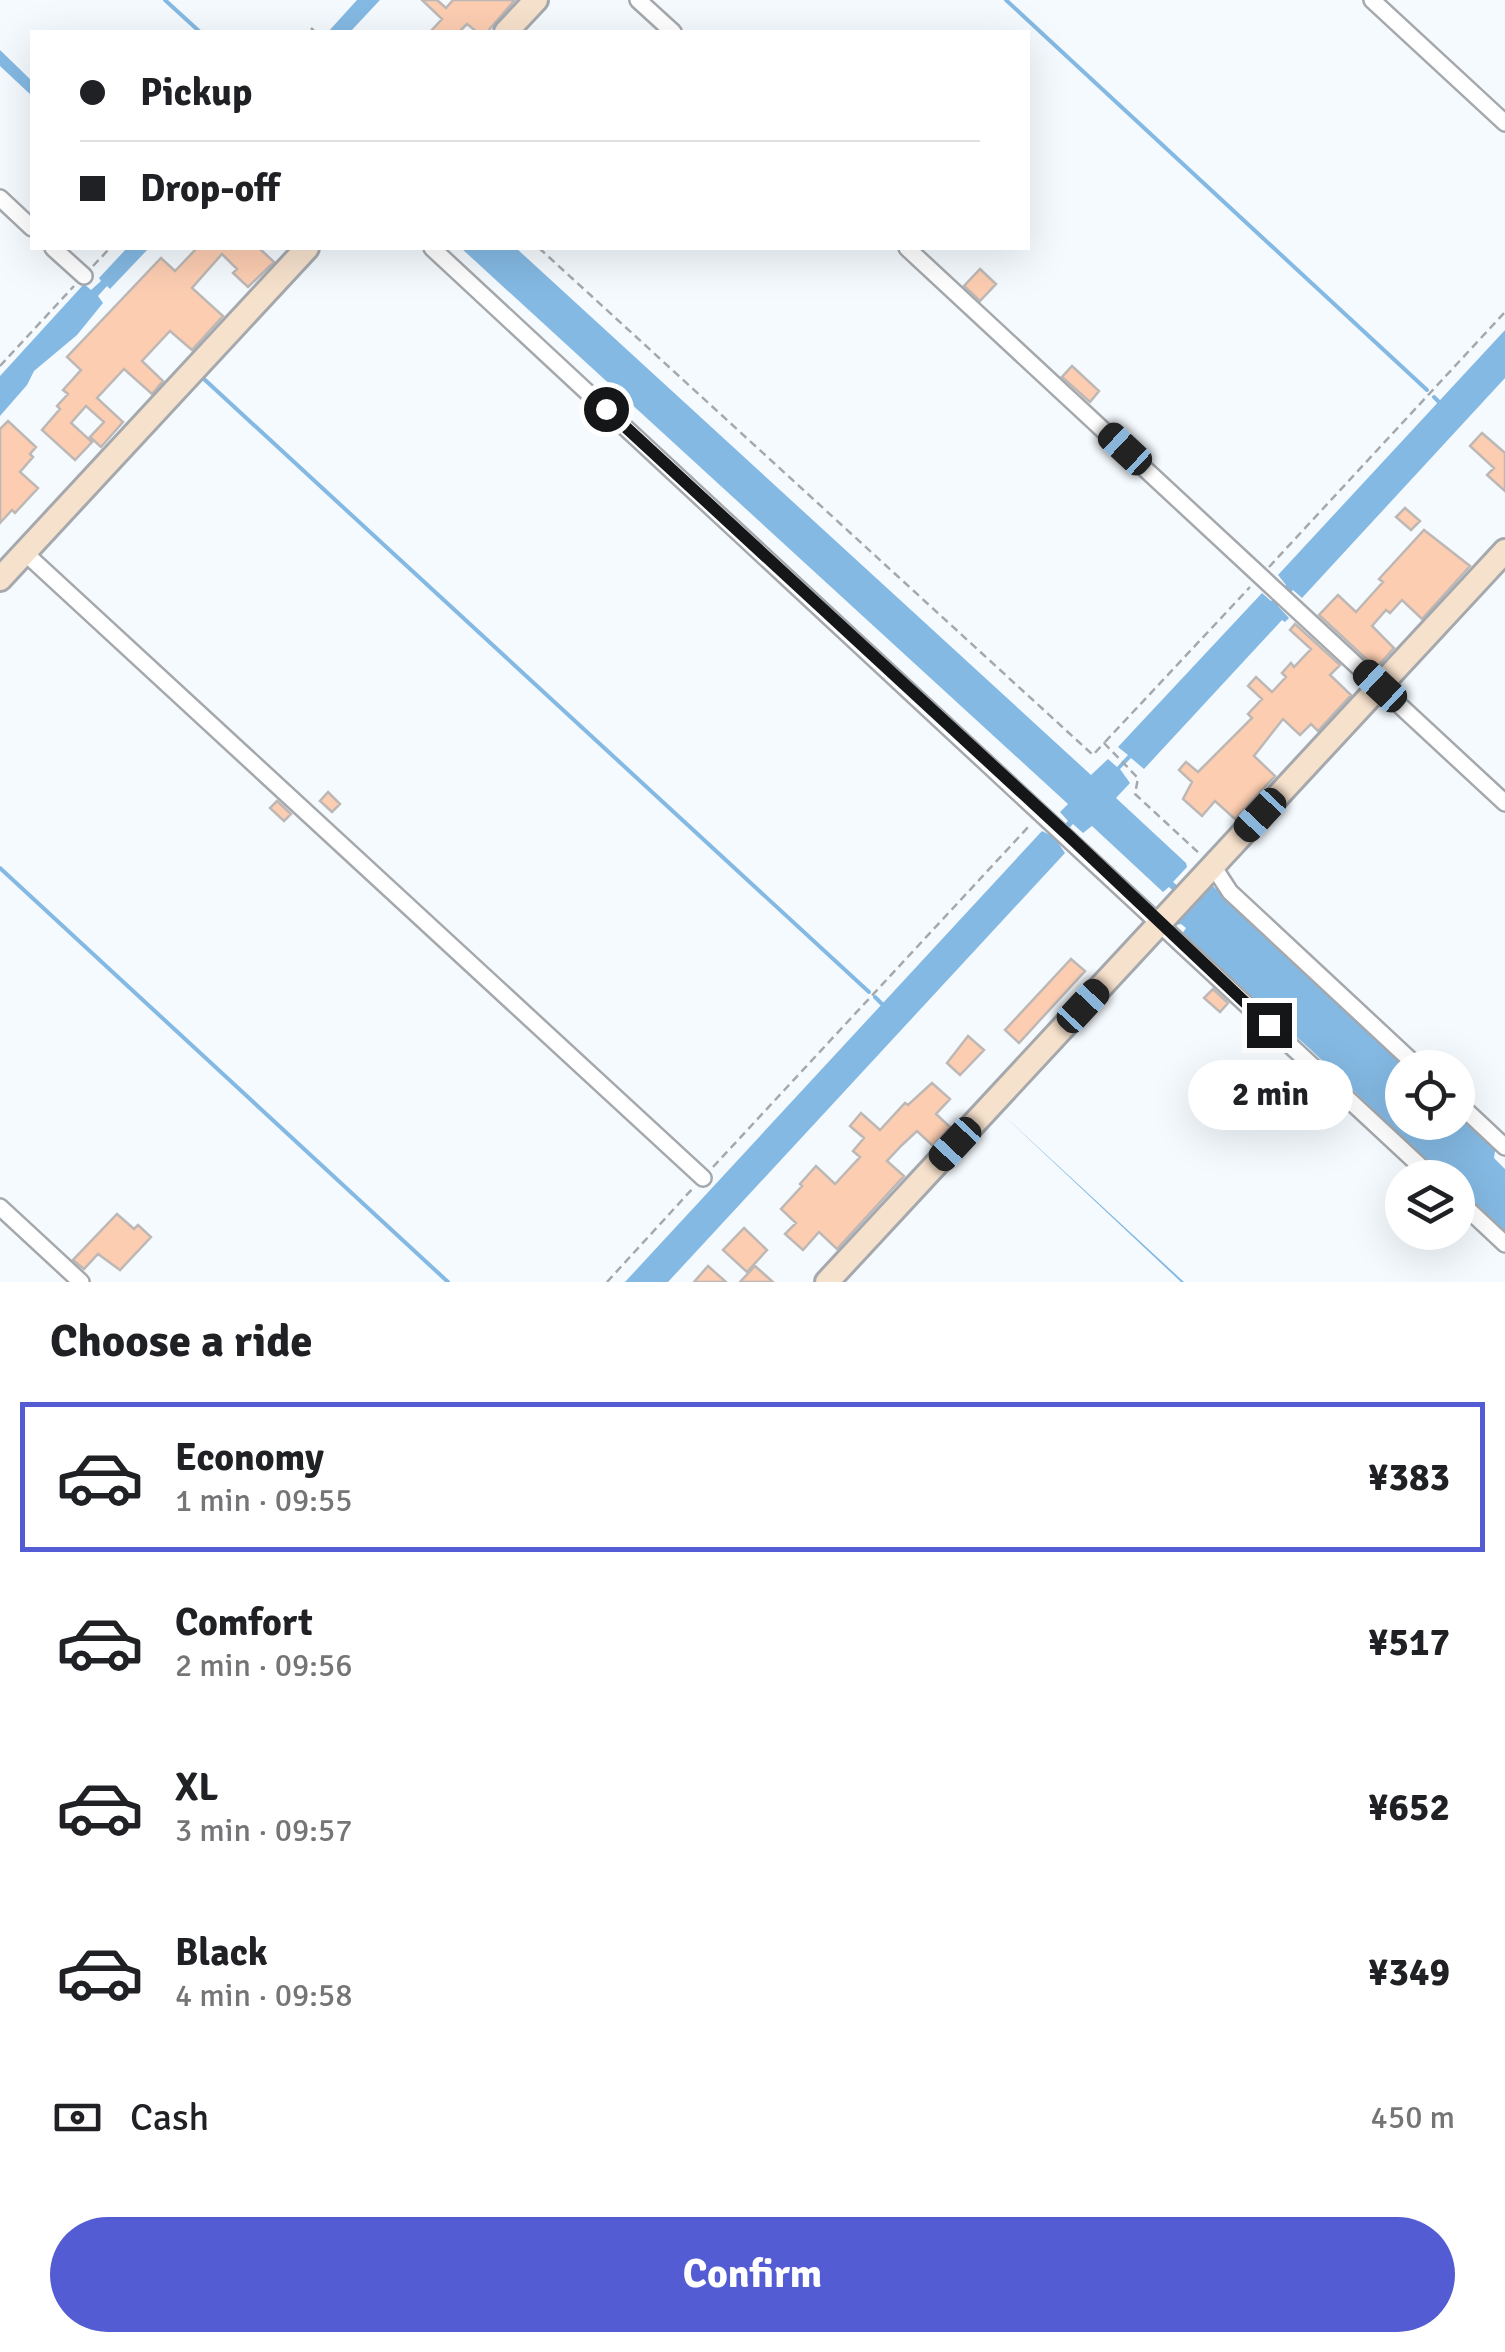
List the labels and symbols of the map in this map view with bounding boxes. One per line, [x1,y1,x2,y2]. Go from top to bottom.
route start [584,387,629,432]
car [1093,418,1157,480]
car [1348,655,1412,717]
car [1229,783,1291,847]
car [1052,974,1114,1038]
route end [1247,1003,1292,1048]
callout: 2 min [1186,1060,1352,1130]
car [924,1112,986,1176]

